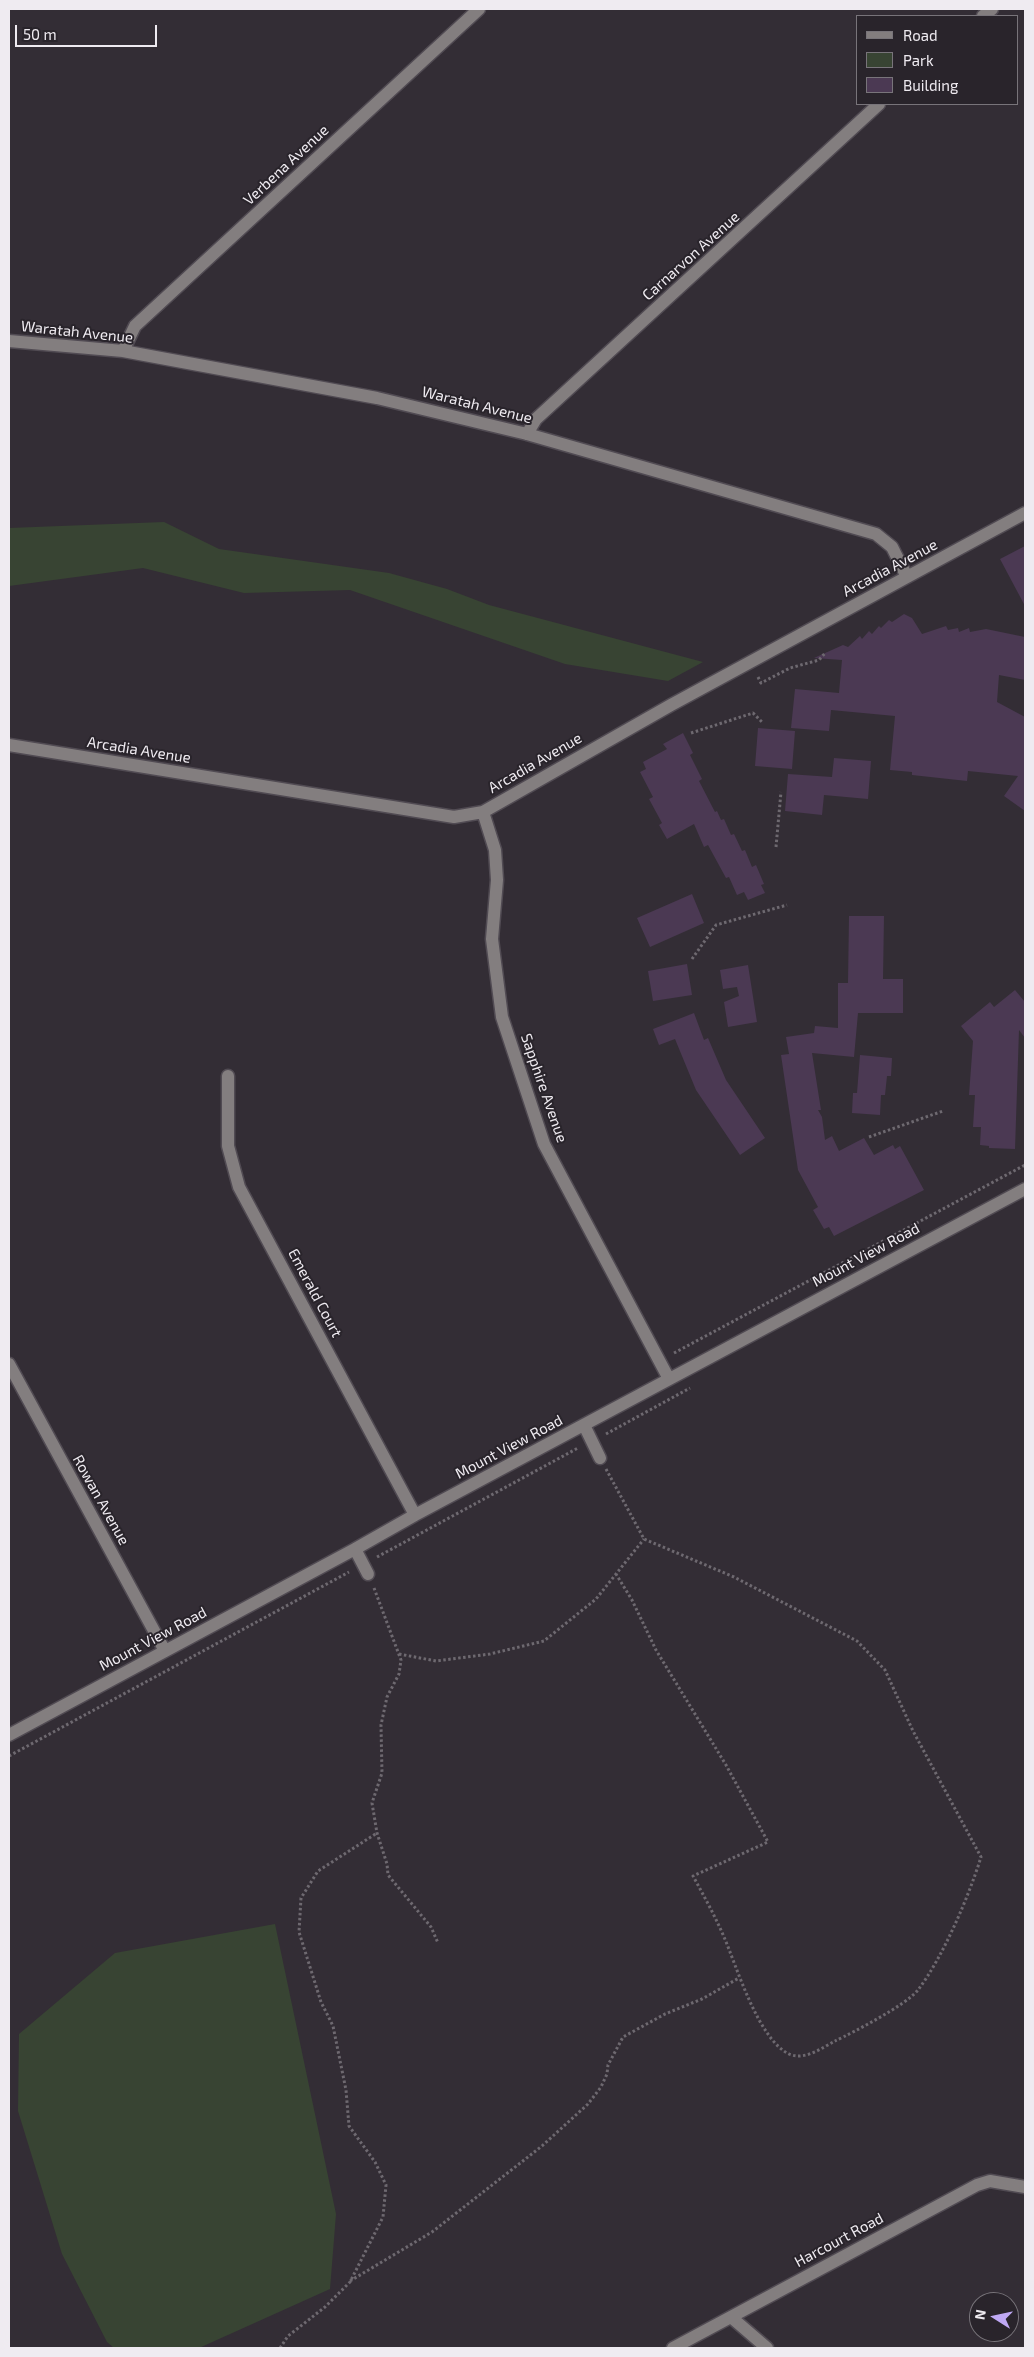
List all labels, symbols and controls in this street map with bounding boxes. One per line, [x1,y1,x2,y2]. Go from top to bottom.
scale bar [18,15,160,47]
legend [856,15,1019,105]
text: 50 m [23,25,57,43]
text: Road [903,26,938,44]
text: Park [903,51,934,69]
text: Building [903,76,958,94]
street label: Verbena Avenue [240,121,332,209]
street label: Carnarvon Avenue [639,208,743,304]
street label: Waratah Avenue [20,317,134,347]
street label: Waratah Avenue [420,383,534,427]
street label: Arcadia Avenue [839,535,941,601]
street label: Arcadia Avenue [485,729,585,797]
street label: Arcadia Avenue [86,733,192,767]
street label: Sapphire Avenue [517,1031,571,1145]
street label: Mount View Road [809,1219,923,1291]
street label: Emerald Court [284,1246,346,1340]
street label: Mount View Road [452,1411,566,1483]
street label: Rowan Avenue [69,1452,133,1548]
street label: Mount View Road [96,1603,210,1675]
street label: Harcourt Road [792,2209,886,2271]
north arrow [969,2292,1019,2342]
text: N [970,2308,989,2321]

